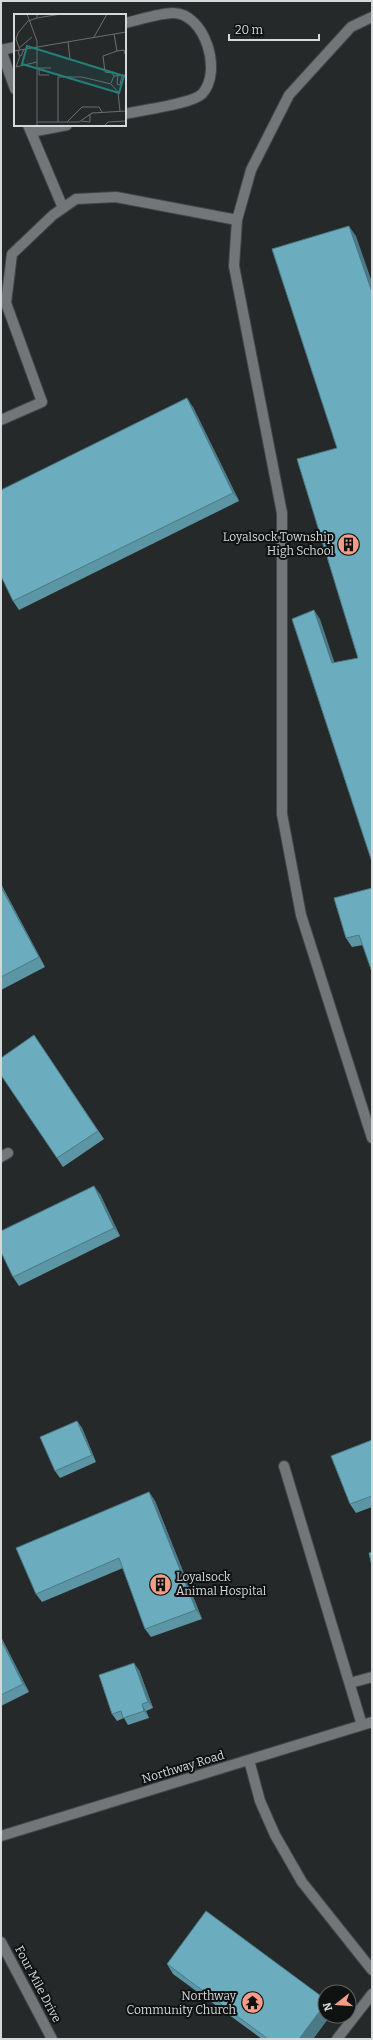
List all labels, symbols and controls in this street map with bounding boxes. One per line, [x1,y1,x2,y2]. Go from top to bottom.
inset map [14,14,126,126]
scale bar [229,16,319,42]
text: 20 m [235,23,264,37]
place label: Loyalsock Township High School [223,530,335,558]
building icon: Loyalsock Township High School [336,531,362,557]
place label: Loyalsock Animal Hospital [176,1570,267,1598]
building icon: Loyalsock Animal Hospital [147,1571,173,1597]
street label: Northway Road [140,1748,226,1786]
street label: Four Mile Drive [12,1943,64,2025]
north arrow [317,1984,357,2024]
place label: Northway Community Church [126,1989,237,2017]
temple icon: Northway Community Church [239,1990,265,2016]
text: N [320,2000,335,2013]

